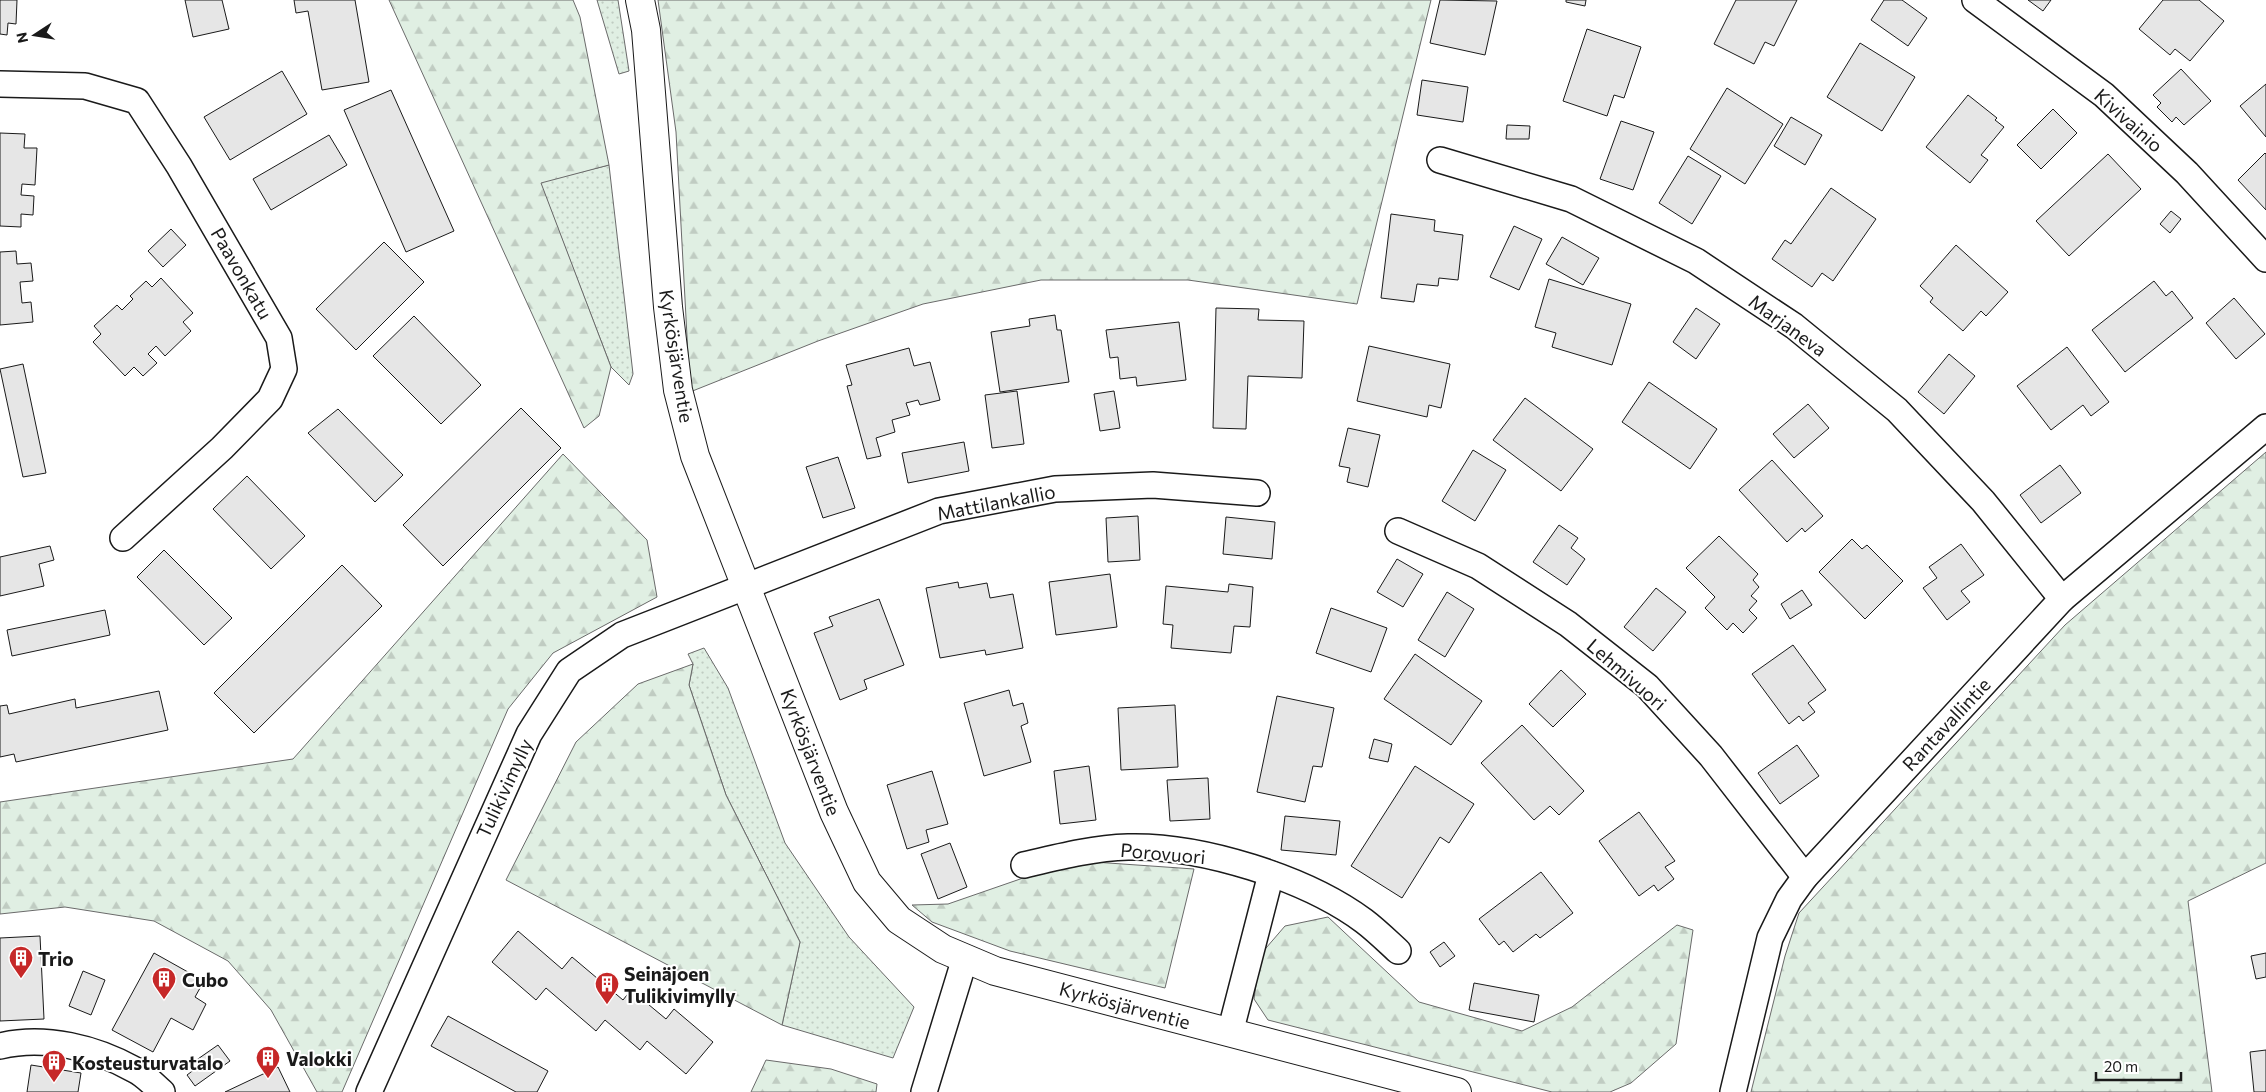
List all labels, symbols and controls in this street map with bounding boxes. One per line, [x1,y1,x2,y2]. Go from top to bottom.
north arrow [10,10,60,60]
text: N [12,31,31,45]
street label: Kivivainio [2090,83,2168,157]
street label: Paavonkatu [207,223,277,323]
street label: Kyrkösjärventie [655,288,699,424]
street label: Marjaneva [1745,289,1831,361]
street label: Mattilankallio [935,479,1057,525]
street label: Lehmivuori [1583,633,1671,715]
street label: Rantavallintie [1897,673,1995,775]
street label: Kyrkösjärventie [776,685,846,819]
street label: Tulikivimylly [471,735,537,841]
street label: Porovuori [1119,838,1207,868]
building icon: Trio [8,945,34,979]
place label: Trio [38,947,74,970]
place label: Seinäjoen Tulikivimylly [624,962,736,1007]
building icon: Cubo [151,966,177,1000]
place label: Cubo [182,968,228,991]
building icon: Seinäjoen Tulikivimylly [594,971,620,1005]
street label: Kyrkösjärventie [1057,976,1193,1034]
building icon: Valokki [255,1045,281,1079]
place label: Valokki [286,1047,352,1070]
building icon: Kosteusturvatalo [41,1049,67,1083]
scale bar [2096,1050,2181,1082]
place label: Kosteusturvatalo [72,1051,223,1074]
text: 20 m [2104,1057,2138,1075]

